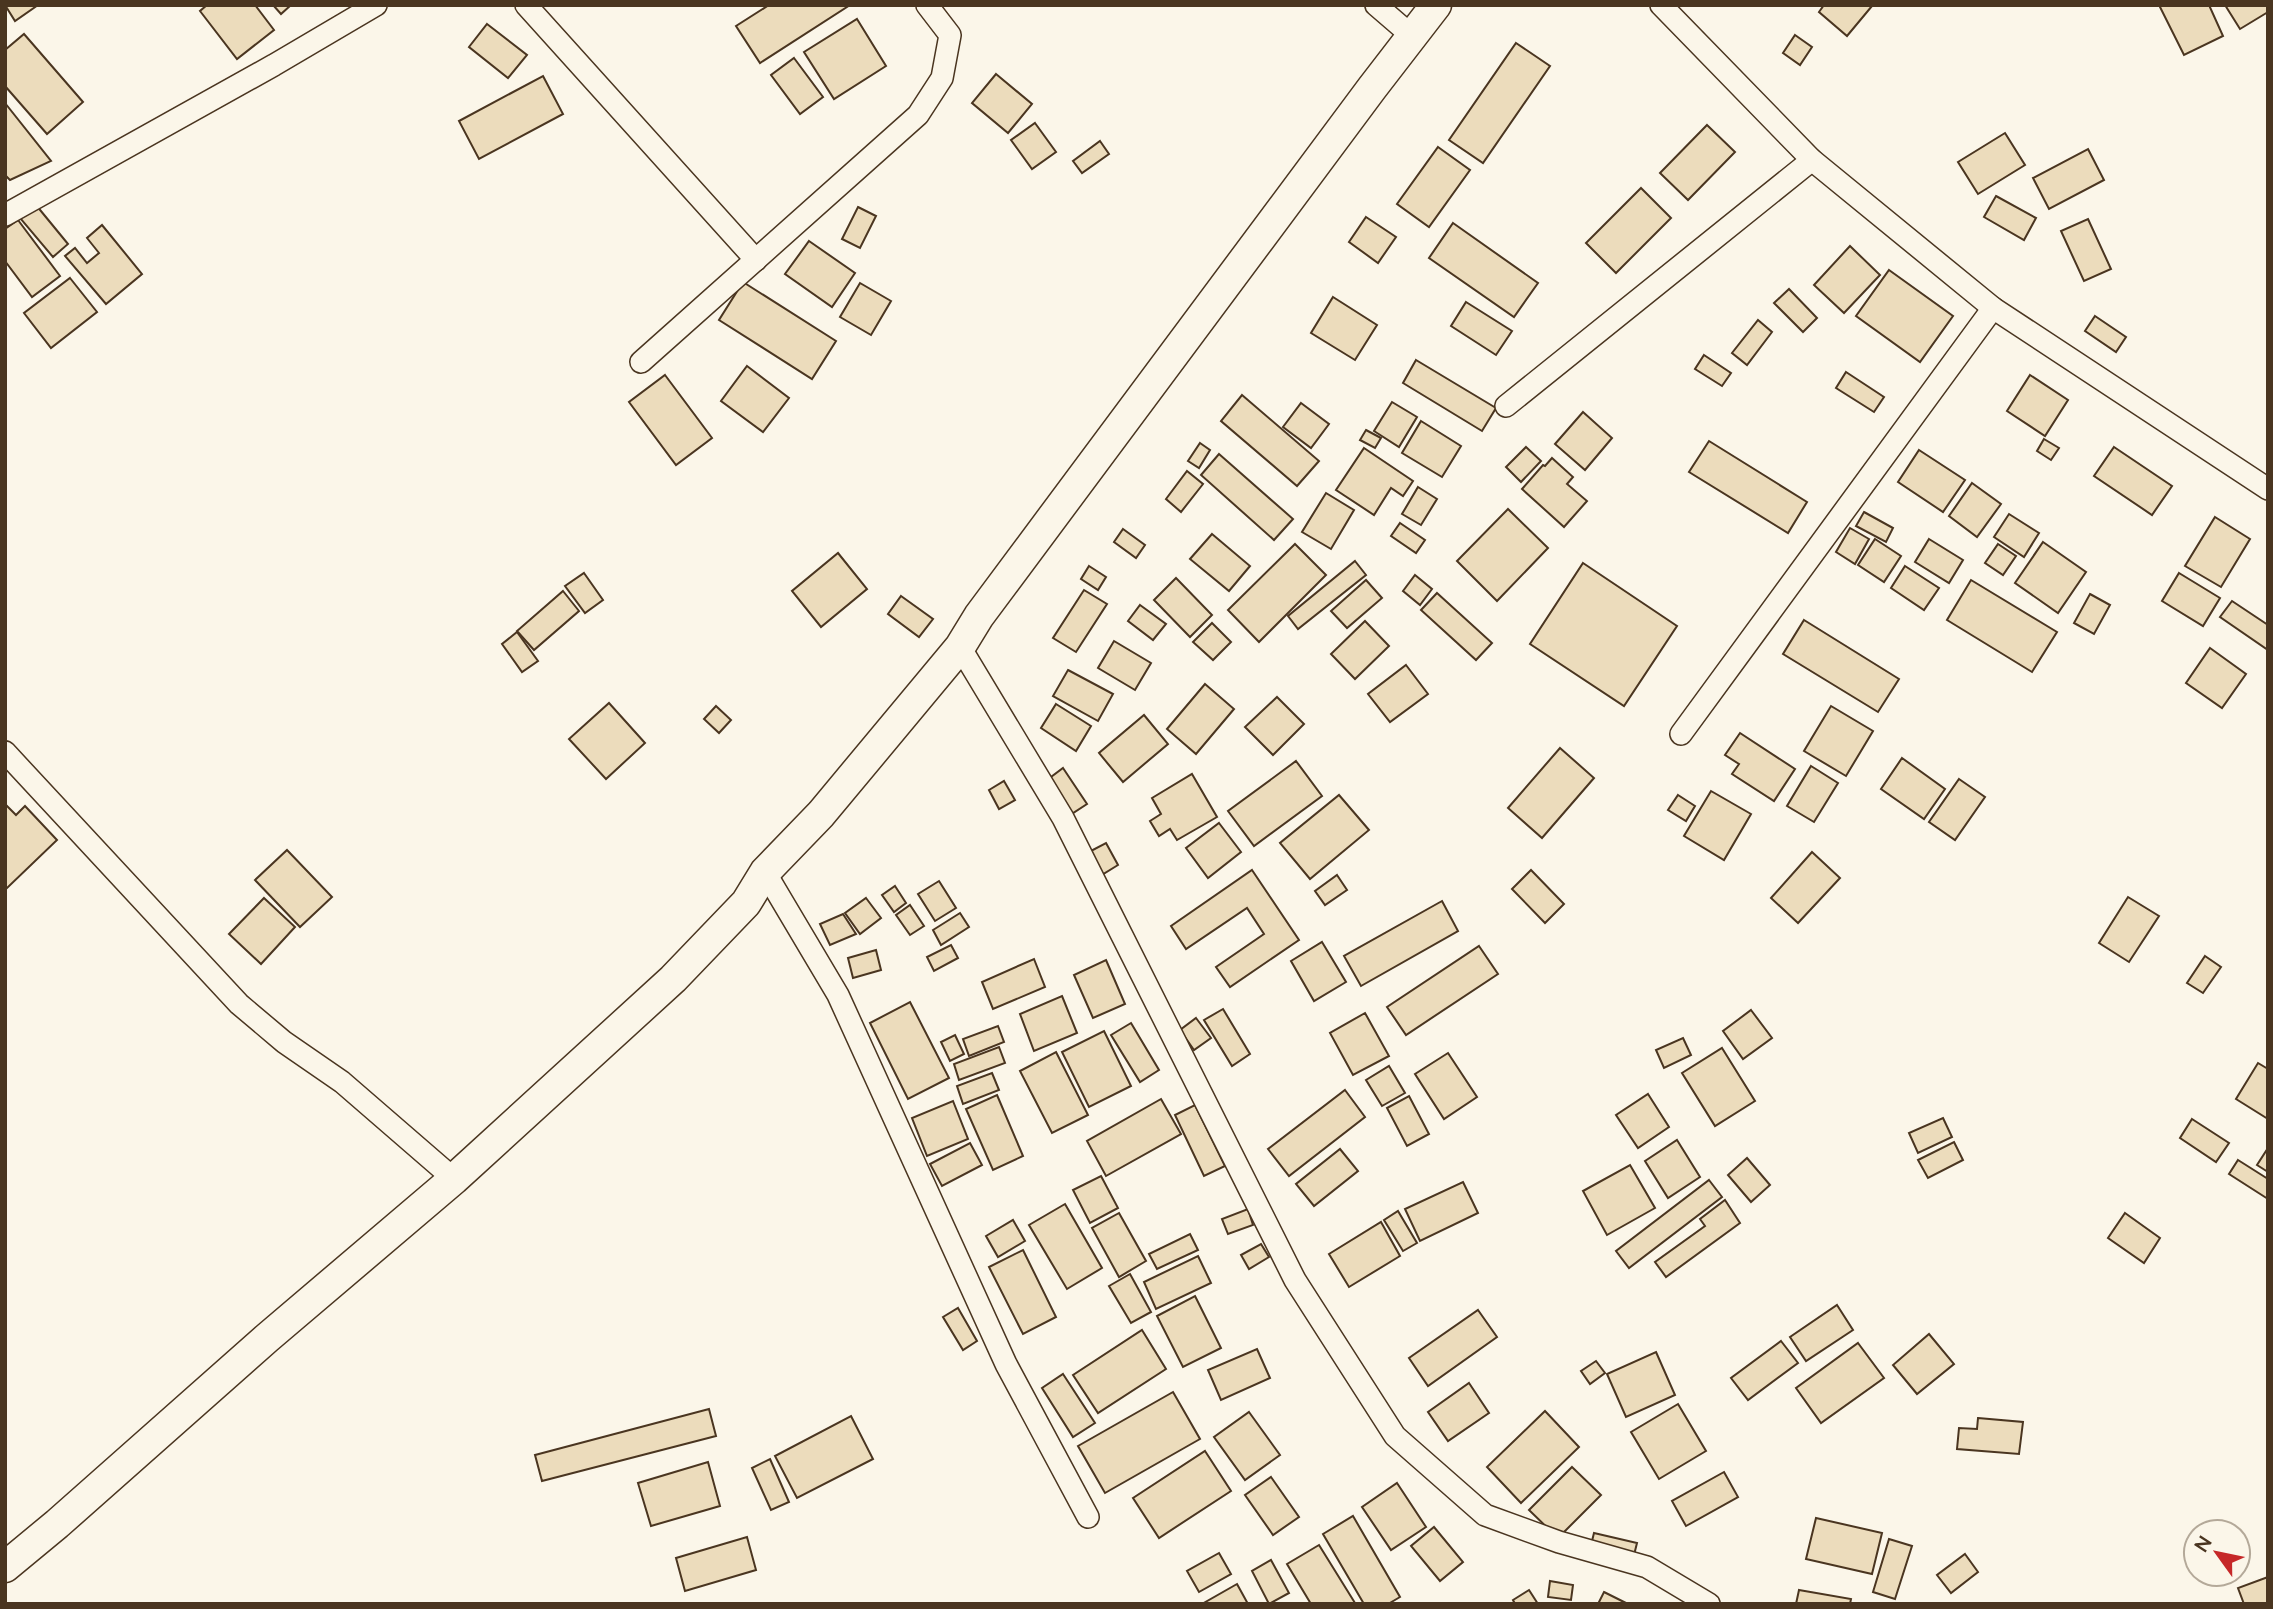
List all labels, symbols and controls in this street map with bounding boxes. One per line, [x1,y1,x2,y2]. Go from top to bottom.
north arrow [2182,1518,2252,1588]
text: N [2189,1531,2216,1556]

